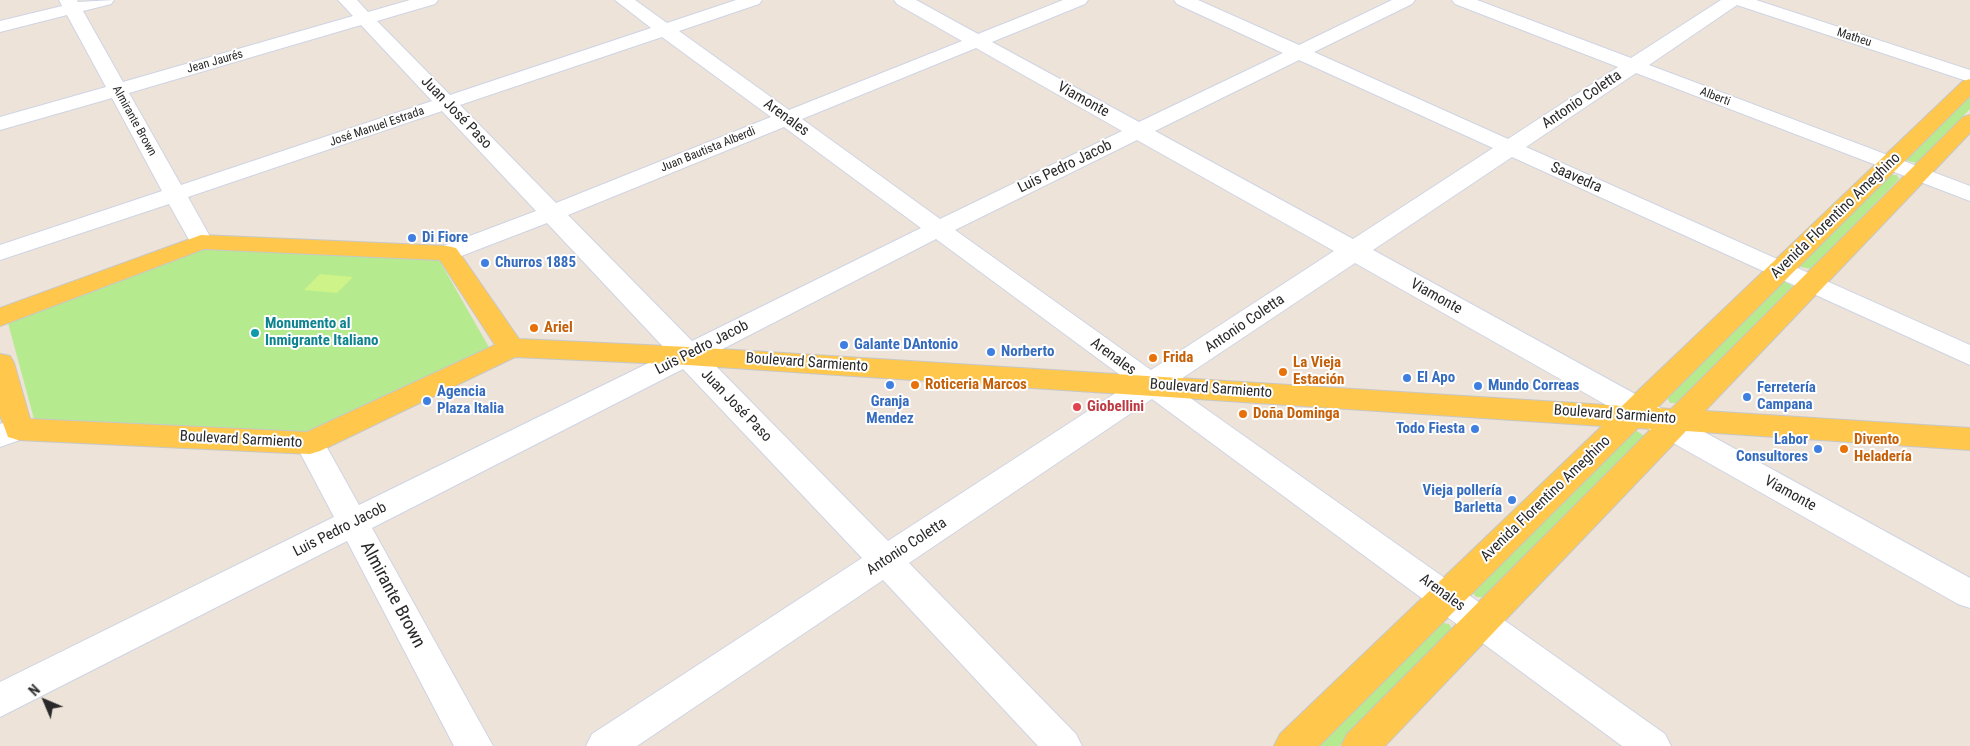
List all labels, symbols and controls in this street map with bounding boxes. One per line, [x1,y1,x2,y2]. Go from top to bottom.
street label: Matheu [1835,26,1873,50]
street label: Jean Jaurés [185,47,245,77]
street label: Antonio Coletta [1539,67,1625,133]
street label: Juan José Paso [417,73,495,153]
street label: Viamonte [1054,78,1112,122]
street label: Almirante Brown [109,83,159,159]
street label: Alberti [1698,85,1732,109]
street label: Arenales [760,95,812,141]
street label: José Manuel Estrada [328,104,426,150]
street label: Juan Bautista Alberdi [658,124,758,176]
street label: Luis Pedro Jacob [1015,137,1115,197]
street label: Avenida Florentino Ameghino [1767,149,1905,283]
street label: Saavedra [1548,159,1604,197]
place label: Di Fiore [422,229,468,247]
marker: Di Fiore [406,232,418,244]
place label: Churros 1885 [495,254,576,272]
marker: Churros 1885 [479,257,491,269]
street label: Viamonte [1407,275,1465,319]
street label: Antonio Coletta [1202,291,1288,357]
place label: Monumento al Inmigrante Italiano [265,315,379,350]
street label: Luis Pedro Jacob [652,317,752,379]
place label: Ariel [544,319,573,337]
marker: Ariel [528,322,540,334]
marker: Monumento al Inmigrante Italiano [249,327,261,339]
street label: Arenales [1087,334,1139,380]
place label: Galante DAntonio [854,336,958,354]
marker: Galante DAntonio [838,339,850,351]
place label: Norberto [1001,343,1054,361]
marker: Norberto [985,346,997,358]
place label: Frida [1163,349,1193,367]
street label: Boulevard Sarmiento [745,350,869,376]
marker: Frida [1147,352,1159,364]
place label: La Vieja Estación [1293,354,1344,389]
street label: Juan José Paso [697,366,775,446]
marker: La Vieja Estación [1277,366,1289,378]
place label: El Apo [1417,369,1455,387]
marker: El Apo [1401,372,1413,384]
place label: Roticeria Marcos [925,376,1027,394]
street label: Boulevard Sarmiento [1149,376,1273,402]
place label: Mundo Correas [1488,377,1579,395]
marker: Granja Mendez [884,379,896,391]
marker: Roticeria Marcos [909,379,921,391]
place label: Ferretería Campana [1757,379,1816,414]
marker: Mundo Correas [1472,380,1484,392]
place label: Agencia Plaza Italia [437,383,504,418]
marker: Ferretería Campana [1741,391,1753,403]
place label: Granja Mendez [866,393,914,428]
marker: Agencia Plaza Italia [421,395,433,407]
place label: Giobellini [1087,398,1144,416]
marker: Giobellini [1071,401,1083,413]
street label: Boulevard Sarmiento [1553,402,1677,428]
place label: Doña Dominga [1253,405,1340,423]
marker: Doña Dominga [1237,408,1249,420]
place label: Todo Fiesta [1396,420,1465,438]
marker: Todo Fiesta [1469,423,1481,435]
street label: Boulevard Sarmiento [179,428,303,452]
place label: Labor Consultores [1736,431,1808,466]
place label: Divento Heladería [1854,431,1912,466]
street label: Avenida Florentino Ameghino [1477,432,1615,566]
marker: Labor Consultores [1812,443,1824,455]
marker: Divento Heladería [1838,443,1850,455]
street label: Viamonte [1761,472,1819,516]
place label: Vieja pollería Barletta [1423,482,1502,517]
marker: Vieja pollería Barletta [1506,494,1518,506]
street label: Luis Pedro Jacob [290,499,390,561]
street label: Antonio Coletta [864,514,950,580]
street label: Almirante Brown [355,538,429,652]
street label: Arenales [1416,570,1468,616]
north arrow [20,676,70,726]
text: N [26,682,43,699]

